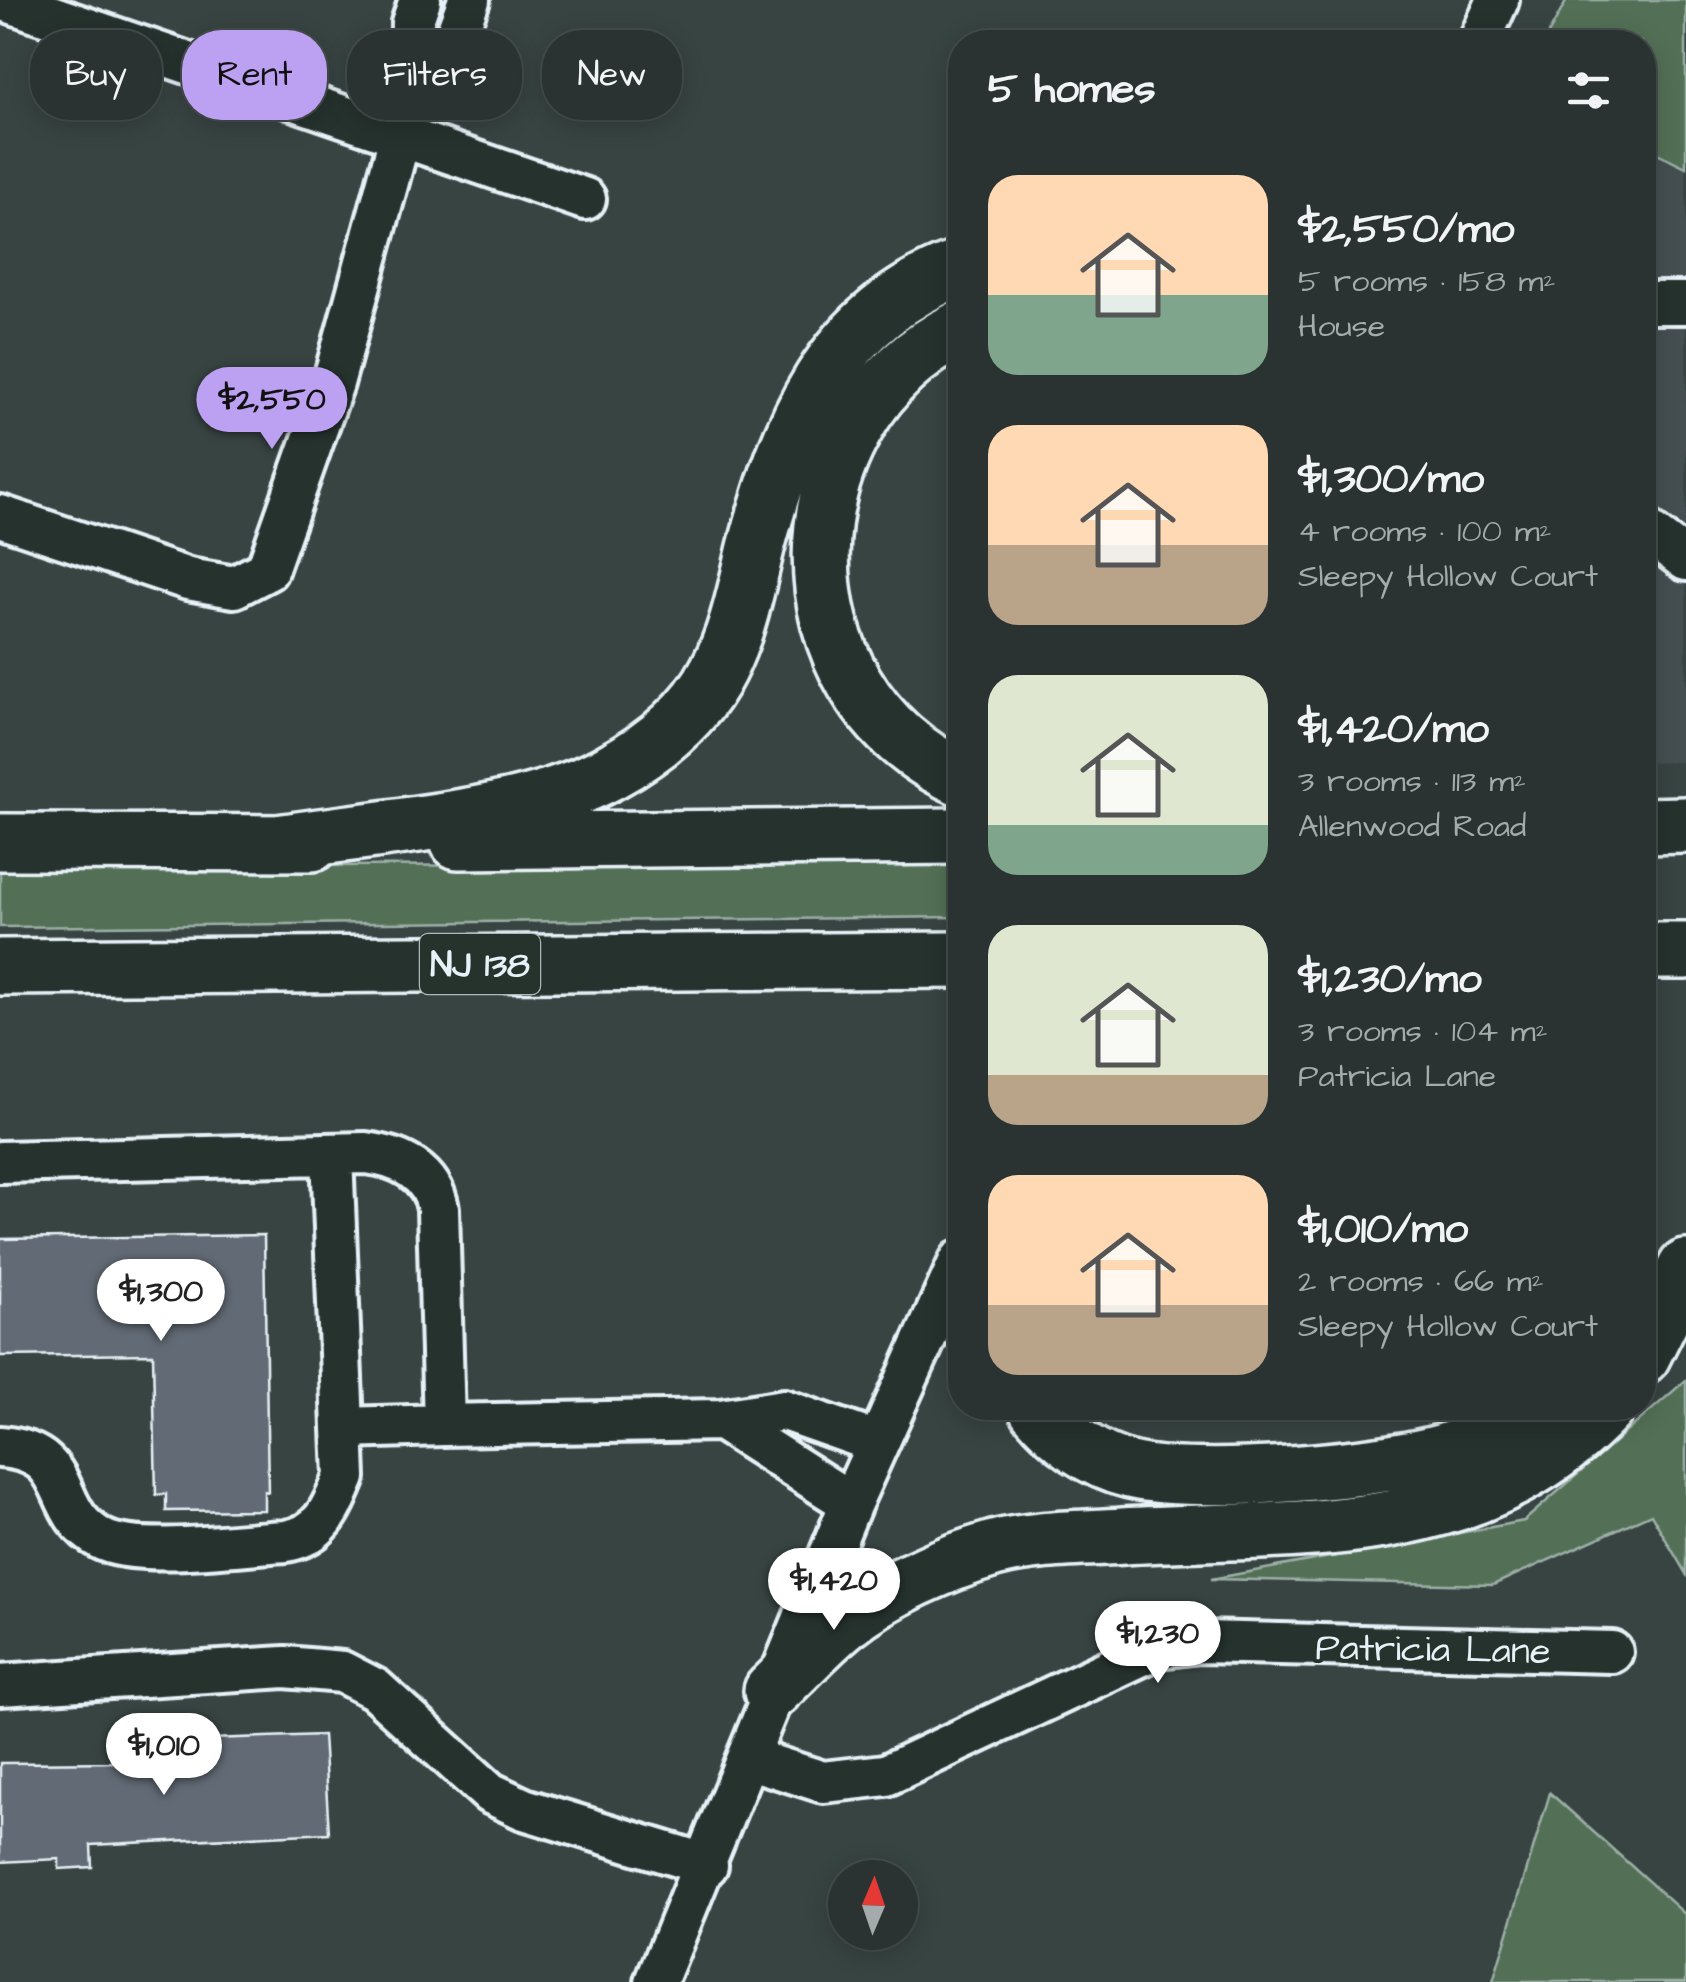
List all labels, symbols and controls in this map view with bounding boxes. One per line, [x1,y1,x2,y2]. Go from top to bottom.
chip: Buy [30,30,162,120]
chip: Rent [182,30,327,120]
chip: Filters [347,30,522,120]
chip: New [542,30,682,120]
text: 5 homes [988,61,1155,119]
icon: filters [1561,63,1616,118]
text: $2,550/mo [1298,201,1514,259]
icon: home [1068,215,1188,335]
text: 5 rooms · 158 m² [1298,259,1555,304]
text: House [1298,304,1385,349]
pin: $2,550 [191,367,353,452]
text: $2,550 [218,377,326,422]
text: $1,300/mo [1298,451,1484,509]
icon: home [1068,465,1188,585]
text: 4 rooms · 100 m² [1298,509,1552,554]
text: Sleepy Hollow Court [1298,554,1598,599]
text: $1,420/mo [1298,701,1489,759]
icon: home [1068,715,1188,835]
text: 3 rooms · 113 m² [1298,759,1526,804]
text: Allenwood Road [1298,804,1526,849]
road number: NJ 138 [420,934,540,994]
text: $1,230/mo [1298,951,1482,1009]
icon: home [1068,965,1188,1085]
text: 3 rooms · 104 m² [1298,1009,1548,1054]
text: Patricia Lane [1298,1054,1496,1099]
text: $1,010/mo [1298,1201,1468,1259]
icon: home [1068,1215,1188,1335]
pin: $1,300 [80,1259,242,1344]
text: 2 rooms · 66 m² [1298,1259,1544,1304]
text: $1,300 [119,1269,203,1314]
text: Sleepy Hollow Court [1298,1304,1598,1349]
pin: $1,420 [753,1548,915,1633]
text: $1,420 [790,1558,878,1603]
pin: $1,230 [1077,1601,1239,1686]
text: $1,230 [1117,1611,1199,1656]
street label: Patricia Lane [1315,1622,1551,1678]
pin: $1,010 [83,1713,245,1798]
text: $1,010 [128,1723,200,1768]
north arrow [828,1860,918,1950]
map controls [828,1860,918,1950]

